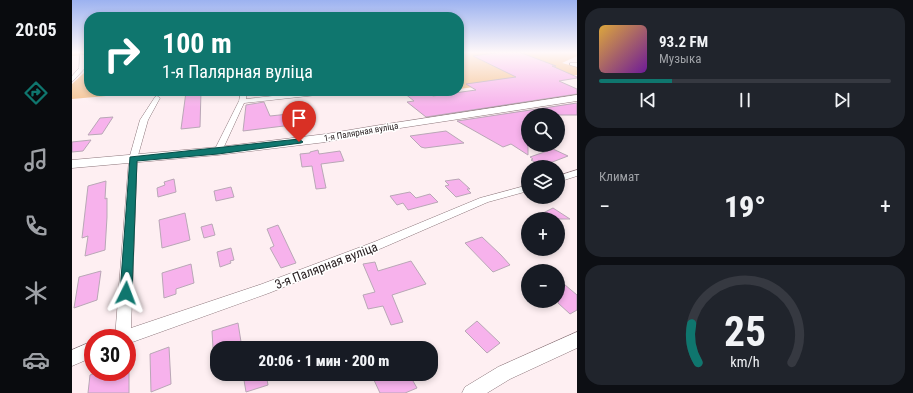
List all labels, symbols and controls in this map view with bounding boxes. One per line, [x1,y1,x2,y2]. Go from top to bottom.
text: 20:05 [15,19,57,40]
text: 100 m [162,27,232,60]
icon: right [96,28,148,80]
text: 93.2 FM [659,33,708,51]
text: Музыка [659,51,701,66]
text: 1-я Палярная вуліца [162,61,313,82]
icon: directions [22,79,50,107]
icon: previous [637,89,659,111]
icon: pause [734,89,756,111]
icon: next [831,89,853,111]
pin [282,101,316,142]
icon: arrive [288,107,310,129]
map controls [521,108,565,308]
button: search [521,108,565,152]
street label: 1-я Палярная вуліца [323,121,399,143]
icon: music [22,146,50,174]
button: layers [521,160,565,204]
text: Климат [599,169,640,184]
text: 19° [724,189,766,224]
text: − [599,194,610,219]
text: + [880,194,891,219]
icon: phone [22,212,50,240]
button: + [521,212,565,256]
street label: 3-я Палярная вуліца [273,239,380,292]
button: − [521,264,565,308]
position arrow [105,272,147,314]
icon: climate [22,279,50,307]
text: 25 [724,307,766,356]
speed limit sign: 30 [84,329,136,381]
icon: car [22,346,50,374]
text: 20:06 · 1 мин · 200 m [259,352,389,370]
text: km/h [730,353,760,369]

